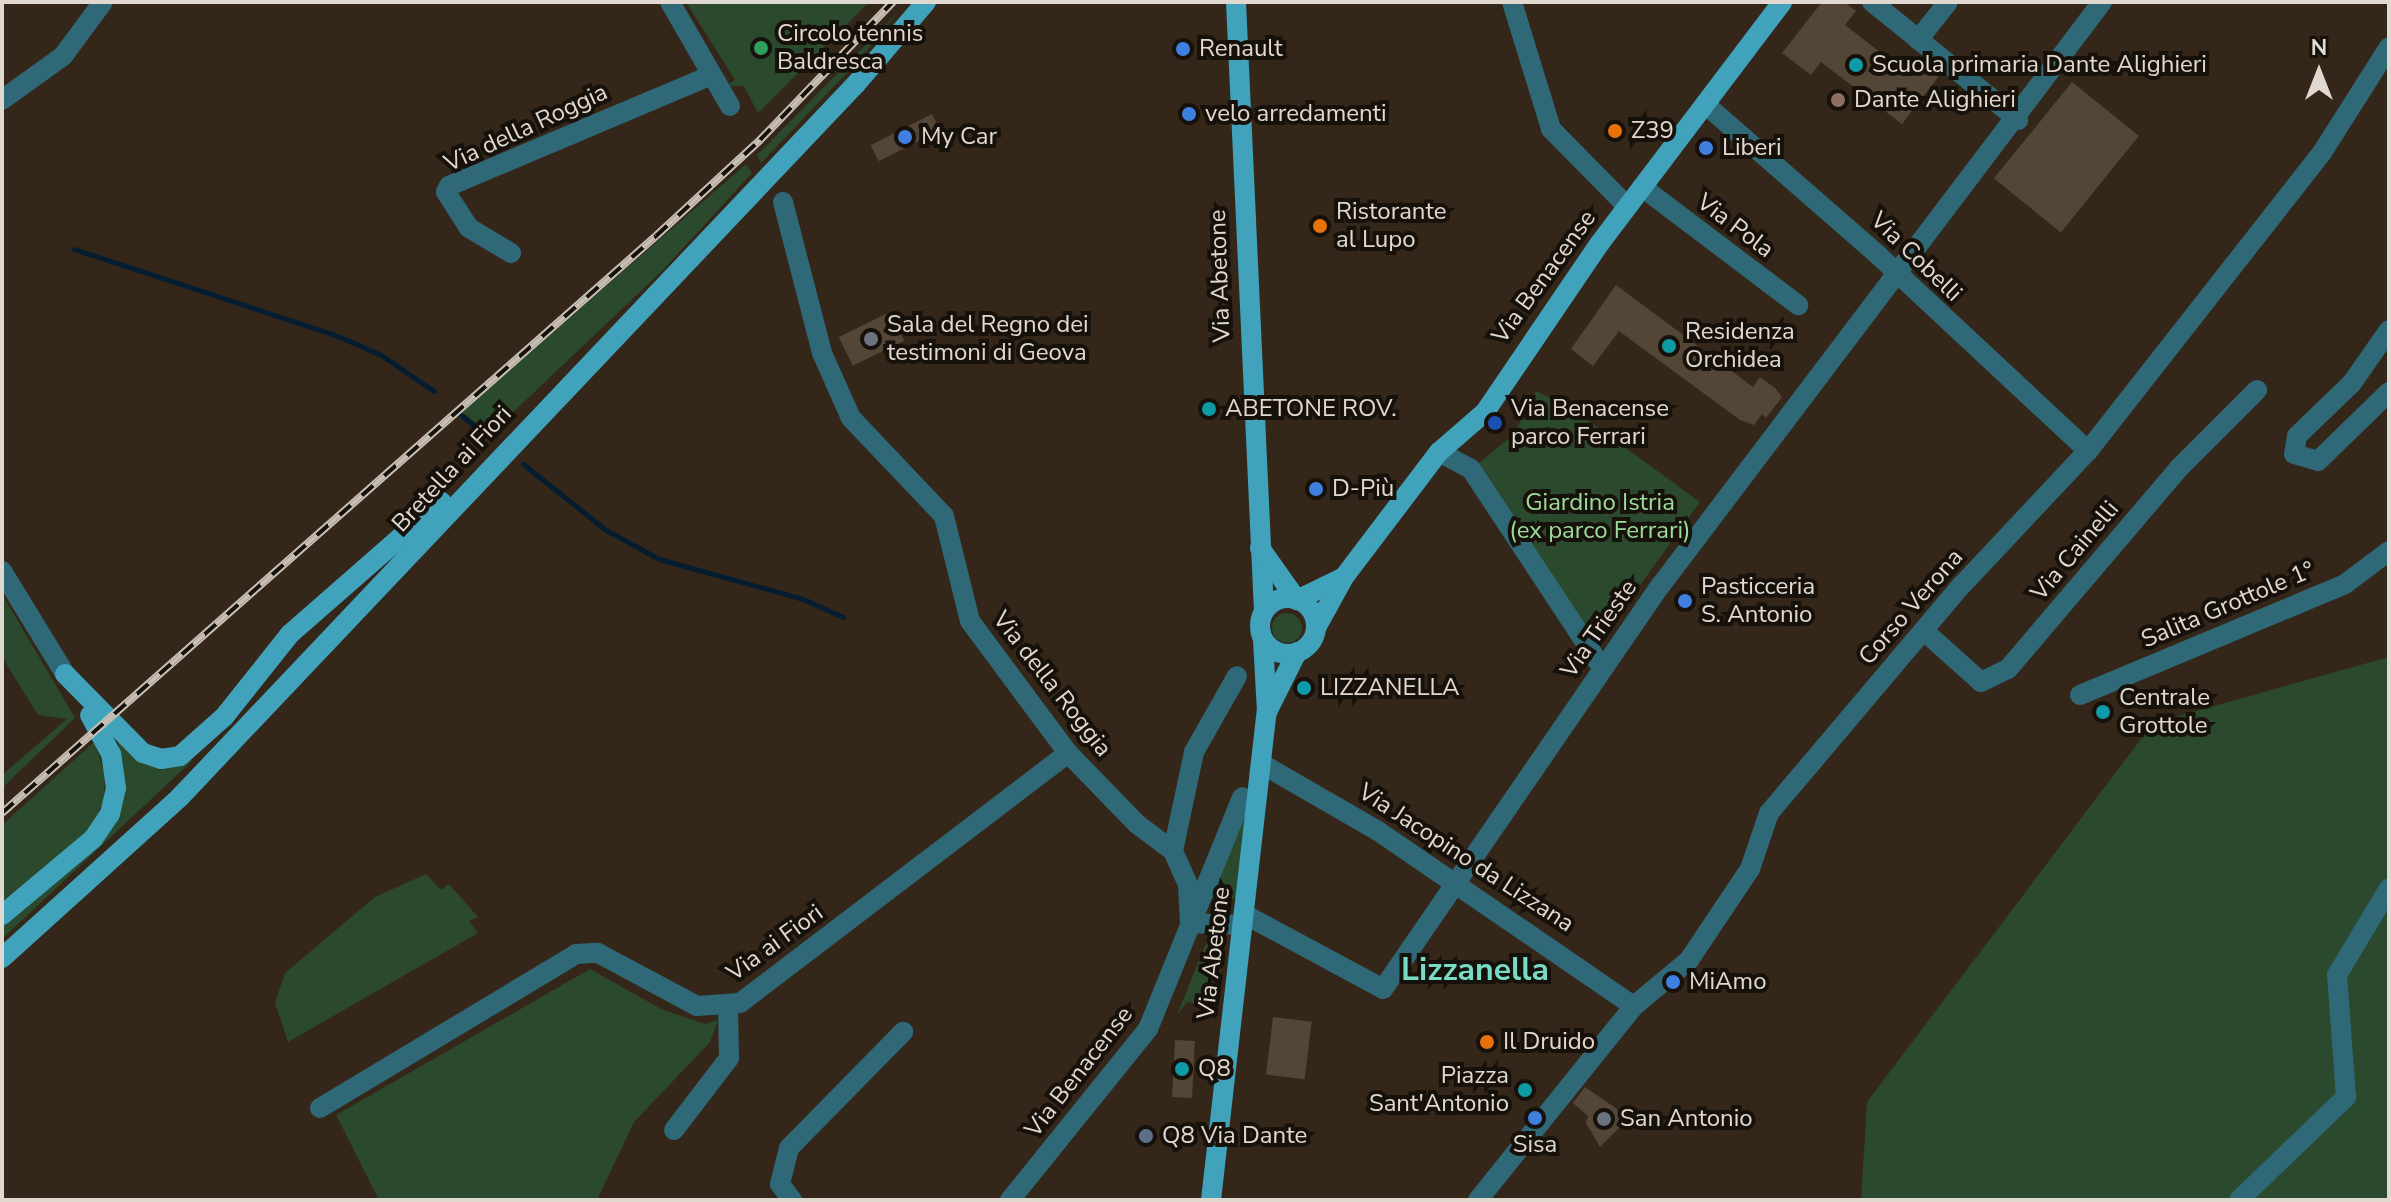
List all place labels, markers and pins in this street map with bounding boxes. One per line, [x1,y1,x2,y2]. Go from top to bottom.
place label: Circolo tennis Baldresca [777,20,923,76]
place label: Renault [1199,35,1283,63]
marker: Circolo tennis Baldresca [752,39,770,57]
marker: Renault [1174,40,1192,58]
place label: Scuola primaria Dante Alighieri [1872,51,2207,79]
marker: Scuola primaria Dante Alighieri [1847,56,1865,74]
place label: Dante Alighieri [1854,86,2016,114]
marker: Dante Alighieri [1829,91,1847,109]
place label: velo arredamenti [1205,100,1387,128]
marker: velo arredamenti [1180,105,1198,123]
place label: Z39 [1631,117,1674,145]
marker: Z39 [1606,122,1624,140]
place label: My Car [921,123,997,151]
marker: My Car [896,128,914,146]
place label: Liberi [1722,134,1782,162]
marker: Liberi [1697,139,1715,157]
place label: Ristorante al Lupo [1336,198,1447,254]
marker: Ristorante al Lupo [1311,217,1329,235]
place label: Sala del Regno dei testimoni di Geova [887,311,1089,367]
place label: Residenza Orchidea [1685,318,1795,374]
marker: Sala del Regno dei testimoni di Geova [862,330,880,348]
marker: Residenza Orchidea [1660,337,1678,355]
place label: ABETONE ROV. [1225,395,1397,423]
place label: Via Benacense parco Ferrari [1511,395,1669,451]
marker: ABETONE ROV. [1200,400,1218,418]
marker: Via Benacense parco Ferrari [1486,414,1504,432]
place label: D-Più [1332,475,1394,503]
marker: D-Più [1307,480,1325,498]
place label: Pasticceria S. Antonio [1701,573,1815,629]
marker: Pasticceria S. Antonio [1676,592,1694,610]
place label: LIZZANELLA [1320,674,1460,702]
marker: LIZZANELLA [1295,679,1313,697]
place label: Centrale Grottole [2119,684,2210,740]
marker: Centrale Grottole [2094,703,2112,721]
place label: MiAmo [1689,968,1766,996]
marker: MiAmo [1664,973,1682,991]
place label: Il Druido [1503,1028,1595,1056]
marker: Il Druido [1478,1033,1496,1051]
place label: Q8 [1198,1055,1231,1083]
marker: Q8 [1173,1060,1191,1078]
place label: Piazza Sant'Antonio [1369,1062,1509,1118]
marker: Piazza Sant'Antonio [1516,1081,1534,1099]
place label: San Antonio [1620,1105,1753,1133]
marker: Sisa [1526,1109,1544,1127]
marker: San Antonio [1595,1110,1613,1128]
place label: Q8 Via Dante [1162,1122,1307,1150]
marker: Q8 Via Dante [1137,1127,1155,1145]
place label: Sisa [1513,1131,1557,1159]

